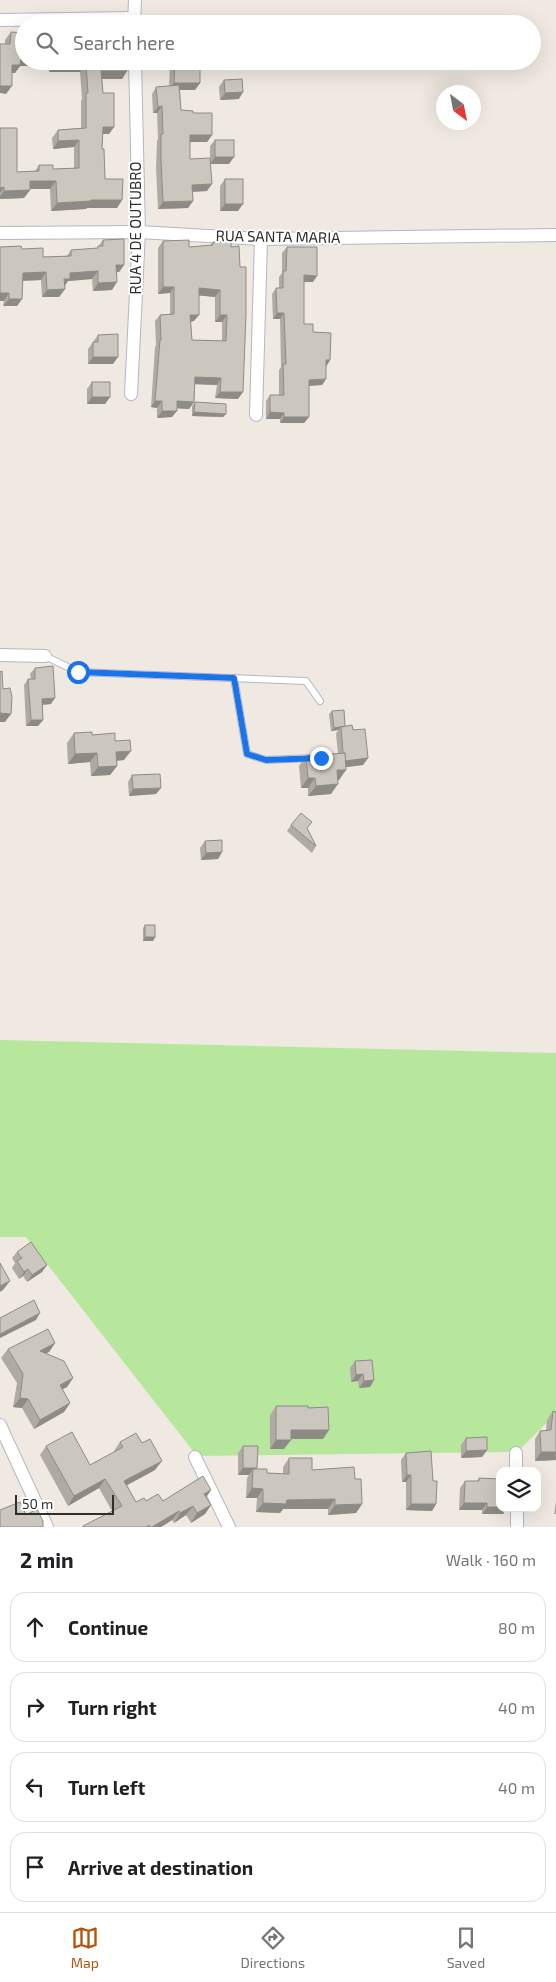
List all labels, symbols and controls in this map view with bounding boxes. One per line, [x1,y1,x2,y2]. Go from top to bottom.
search box [15,15,541,70]
icon: search [33,29,61,57]
text: Search here [73,31,175,54]
north arrow [436,85,481,130]
street label: RUA 4 DE OUTUBRO [126,161,144,295]
street label: RUA SANTA MARIA [215,226,341,246]
route start [67,661,90,684]
route end [310,747,333,770]
map controls [496,1467,541,1512]
button: layers [496,1467,541,1512]
scale bar [15,1492,114,1515]
text: 50 m [22,1495,53,1512]
text: 2 min [20,1547,74,1572]
text: Walk · 160 m [446,1550,536,1569]
icon: ahead [21,1613,49,1641]
text: Continue [68,1616,148,1639]
text: 80 m [498,1618,535,1637]
icon: right [21,1693,49,1721]
text: Turn right [68,1696,156,1719]
text: 40 m [498,1698,535,1717]
icon: left [21,1773,49,1801]
text: Turn left [68,1776,145,1799]
text: 40 m [498,1778,535,1797]
icon: arrive [21,1853,49,1881]
text: Arrive at destination [68,1856,253,1879]
tab: Map [71,1924,99,1971]
tab: Directions [241,1924,305,1971]
tab: Saved [447,1924,485,1971]

